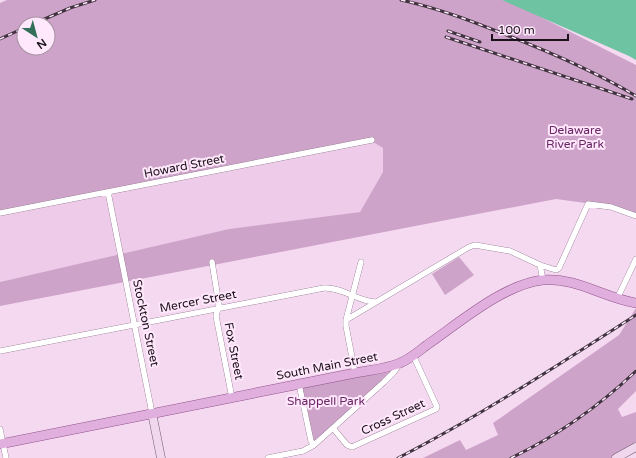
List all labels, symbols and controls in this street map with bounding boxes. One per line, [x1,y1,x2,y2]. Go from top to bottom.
north arrow [16,16,56,56]
scale bar [492,16,568,42]
text: 100 m [498,23,535,37]
text: N [34,36,49,52]
park label: Delaware River Park [546,123,604,151]
street label: Howard Street [143,151,226,181]
street label: Stockton Street [130,278,162,368]
street label: Mercer Street [158,287,238,315]
street label: Fox Street [222,321,246,381]
street label: South Main Street [275,349,379,383]
park label: Shappell Park [287,394,365,408]
street label: Cross Street [359,396,428,438]

